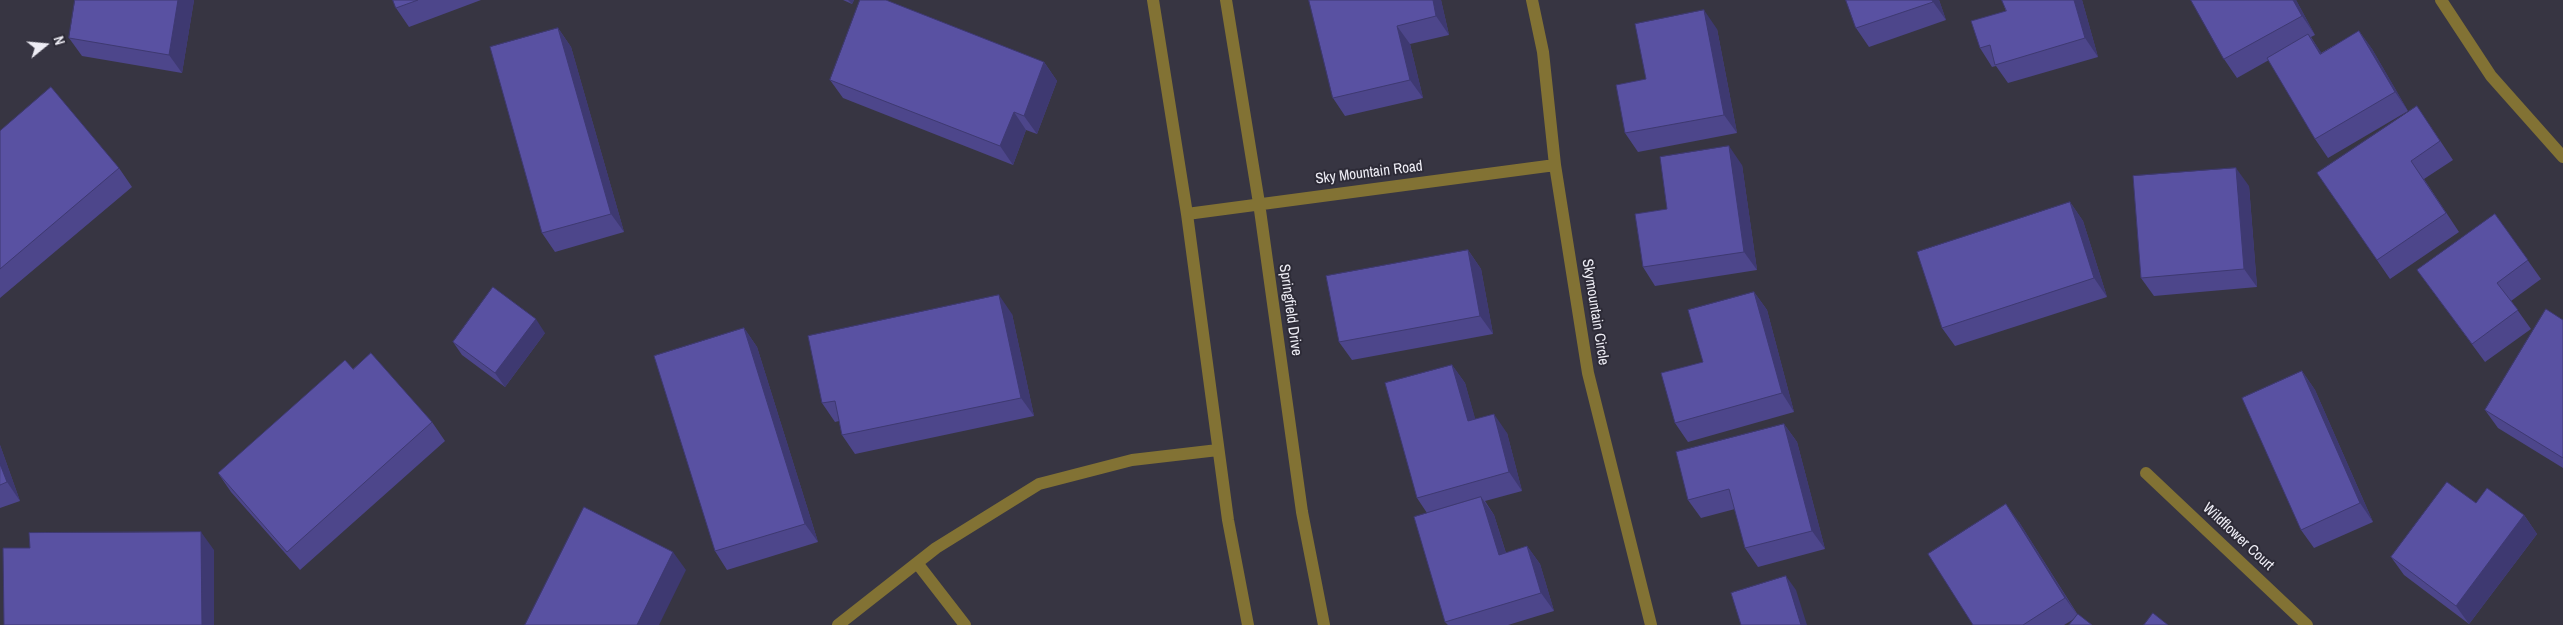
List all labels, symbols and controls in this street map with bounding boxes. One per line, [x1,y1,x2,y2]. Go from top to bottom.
north arrow [20,20,70,70]
text: N [50,34,69,47]
street label: Sky Mountain Road [1314,157,1424,189]
street label: Skymountain Circle [1578,258,1612,366]
street label: Springfield Drive [1275,263,1305,357]
street label: Wildflower Court [2199,499,2277,575]

